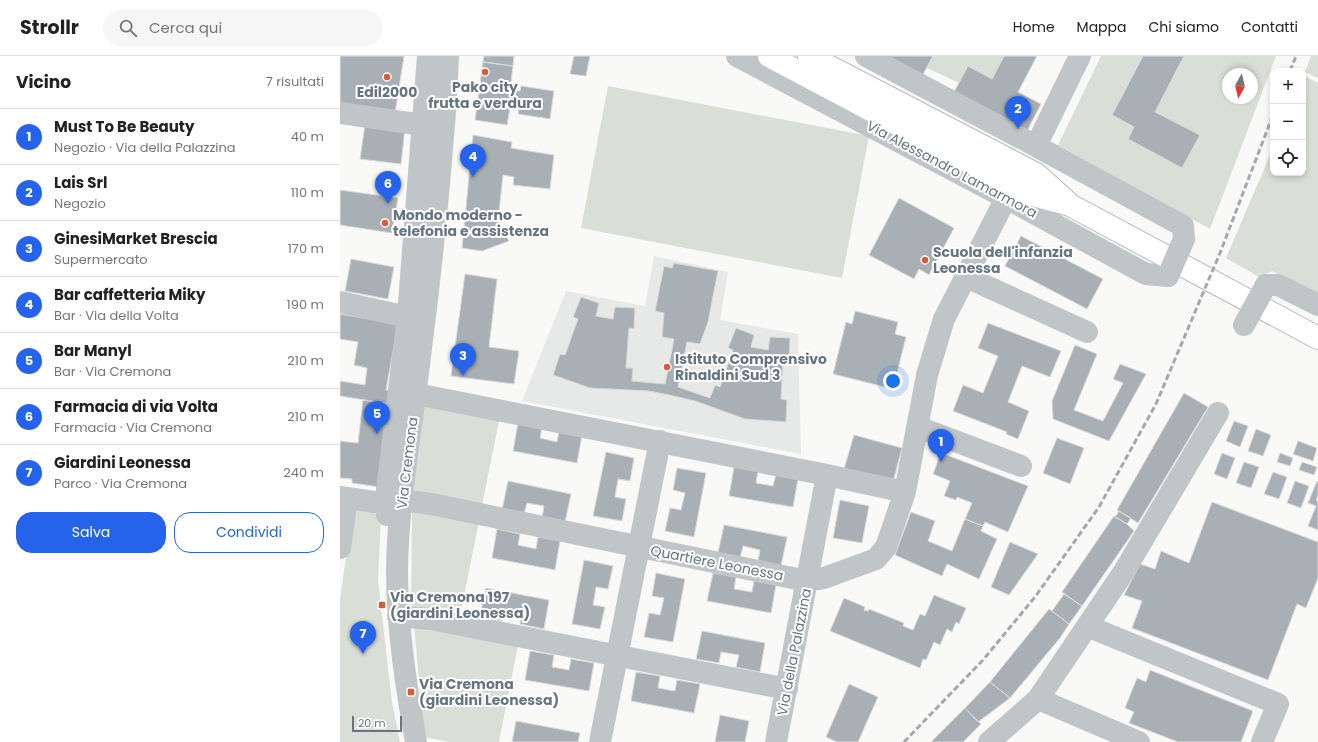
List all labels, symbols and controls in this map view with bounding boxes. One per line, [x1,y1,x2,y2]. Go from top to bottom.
search box [103,10,383,46]
text: Strollr [20,14,79,41]
icon: search [117,17,139,39]
text: Cerca qui [149,17,222,38]
text: Home [1013,17,1055,37]
text: Mappa [1077,17,1127,37]
text: Chi siamo [1149,17,1219,37]
text: Contatti [1241,17,1298,37]
marker: Pako city frutta e verdura [480,67,490,77]
north arrow [1222,68,1258,104]
map controls [1270,68,1306,176]
button: + [1270,68,1306,104]
text: Vicino [16,70,71,94]
text: 7 risultati [266,72,324,91]
marker: Edil2000 [382,72,392,82]
place label: Pako city frutta e verdura [428,77,542,113]
place label: Edil2000 [357,82,417,102]
pin: 2 [1005,96,1031,129]
button: − [1270,104,1306,140]
street label: Via Alessandro Lamarmora [863,115,1041,223]
text: Must To Be Beauty [54,116,194,137]
text: 1 [27,127,31,146]
text: 40 m [291,127,324,146]
text: Negozio · Via della Palazzina [54,138,236,157]
button: locate [1270,140,1306,176]
pin: 4 [460,144,486,177]
pin: 6 [375,171,401,204]
text: Lais Srl [54,172,107,193]
text: 2 [25,183,33,202]
text: 110 m [291,183,324,202]
text: Negozio [54,194,106,213]
place label: Mondo moderno - telefonia e assistenza [393,205,549,241]
marker: Mondo moderno - telefonia e assistenza [380,218,390,228]
text: GinesiMarket Brescia [54,228,218,249]
text: 3 [25,239,33,258]
text: 170 m [288,239,324,258]
place label: Scuola dell'infanzia Leonessa [933,242,1073,278]
text: Supermercato [54,250,148,269]
marker: Scuola dell'infanzia Leonessa [920,255,930,265]
text: Bar caffetteria Miky [54,284,206,305]
text: 4 [25,295,33,314]
text: 190 m [287,295,324,314]
text: Bar · Via della Volta [54,306,179,325]
text: Bar Manyl [54,340,132,361]
pin: 3 [450,343,476,376]
place label: Istituto Comprensivo Rinaldini Sud 3 [675,349,827,385]
text: 5 [25,351,33,370]
text: 210 m [287,351,324,370]
text: Bar · Via Cremona [54,362,171,381]
marker: Istituto Comprensivo Rinaldini Sud 3 [662,362,672,372]
your location [883,371,903,391]
text: Farmacia di via Volta [54,396,218,417]
pin: 5 [364,401,390,434]
text: 6 [25,407,33,426]
text: 210 m [287,407,324,426]
street label: Via Cremona [391,416,423,510]
text: Farmacia · Via Cremona [54,418,212,437]
pin: 1 [928,429,954,462]
text: Giardini Leonessa [54,452,191,473]
text: 7 [26,463,32,482]
text: 240 m [283,463,324,482]
text: Parco · Via Cremona [54,474,187,493]
button: Salva [16,512,166,553]
button: Condividi [174,512,324,553]
street label: Quartiere Leonessa [649,540,785,586]
place label: Via Cremona 197 (giardini Leonessa) [390,587,530,623]
street label: Via della Palazzina [772,587,816,717]
marker: Via Cremona 197 (giardini Leonessa) [377,600,387,610]
pin: 7 [350,621,376,654]
place label: Via Cremona (giardini Leonessa) [419,674,559,710]
marker: Via Cremona (giardini Leonessa) [406,687,416,697]
scale bar [352,714,402,733]
text: 20 m [358,715,386,731]

